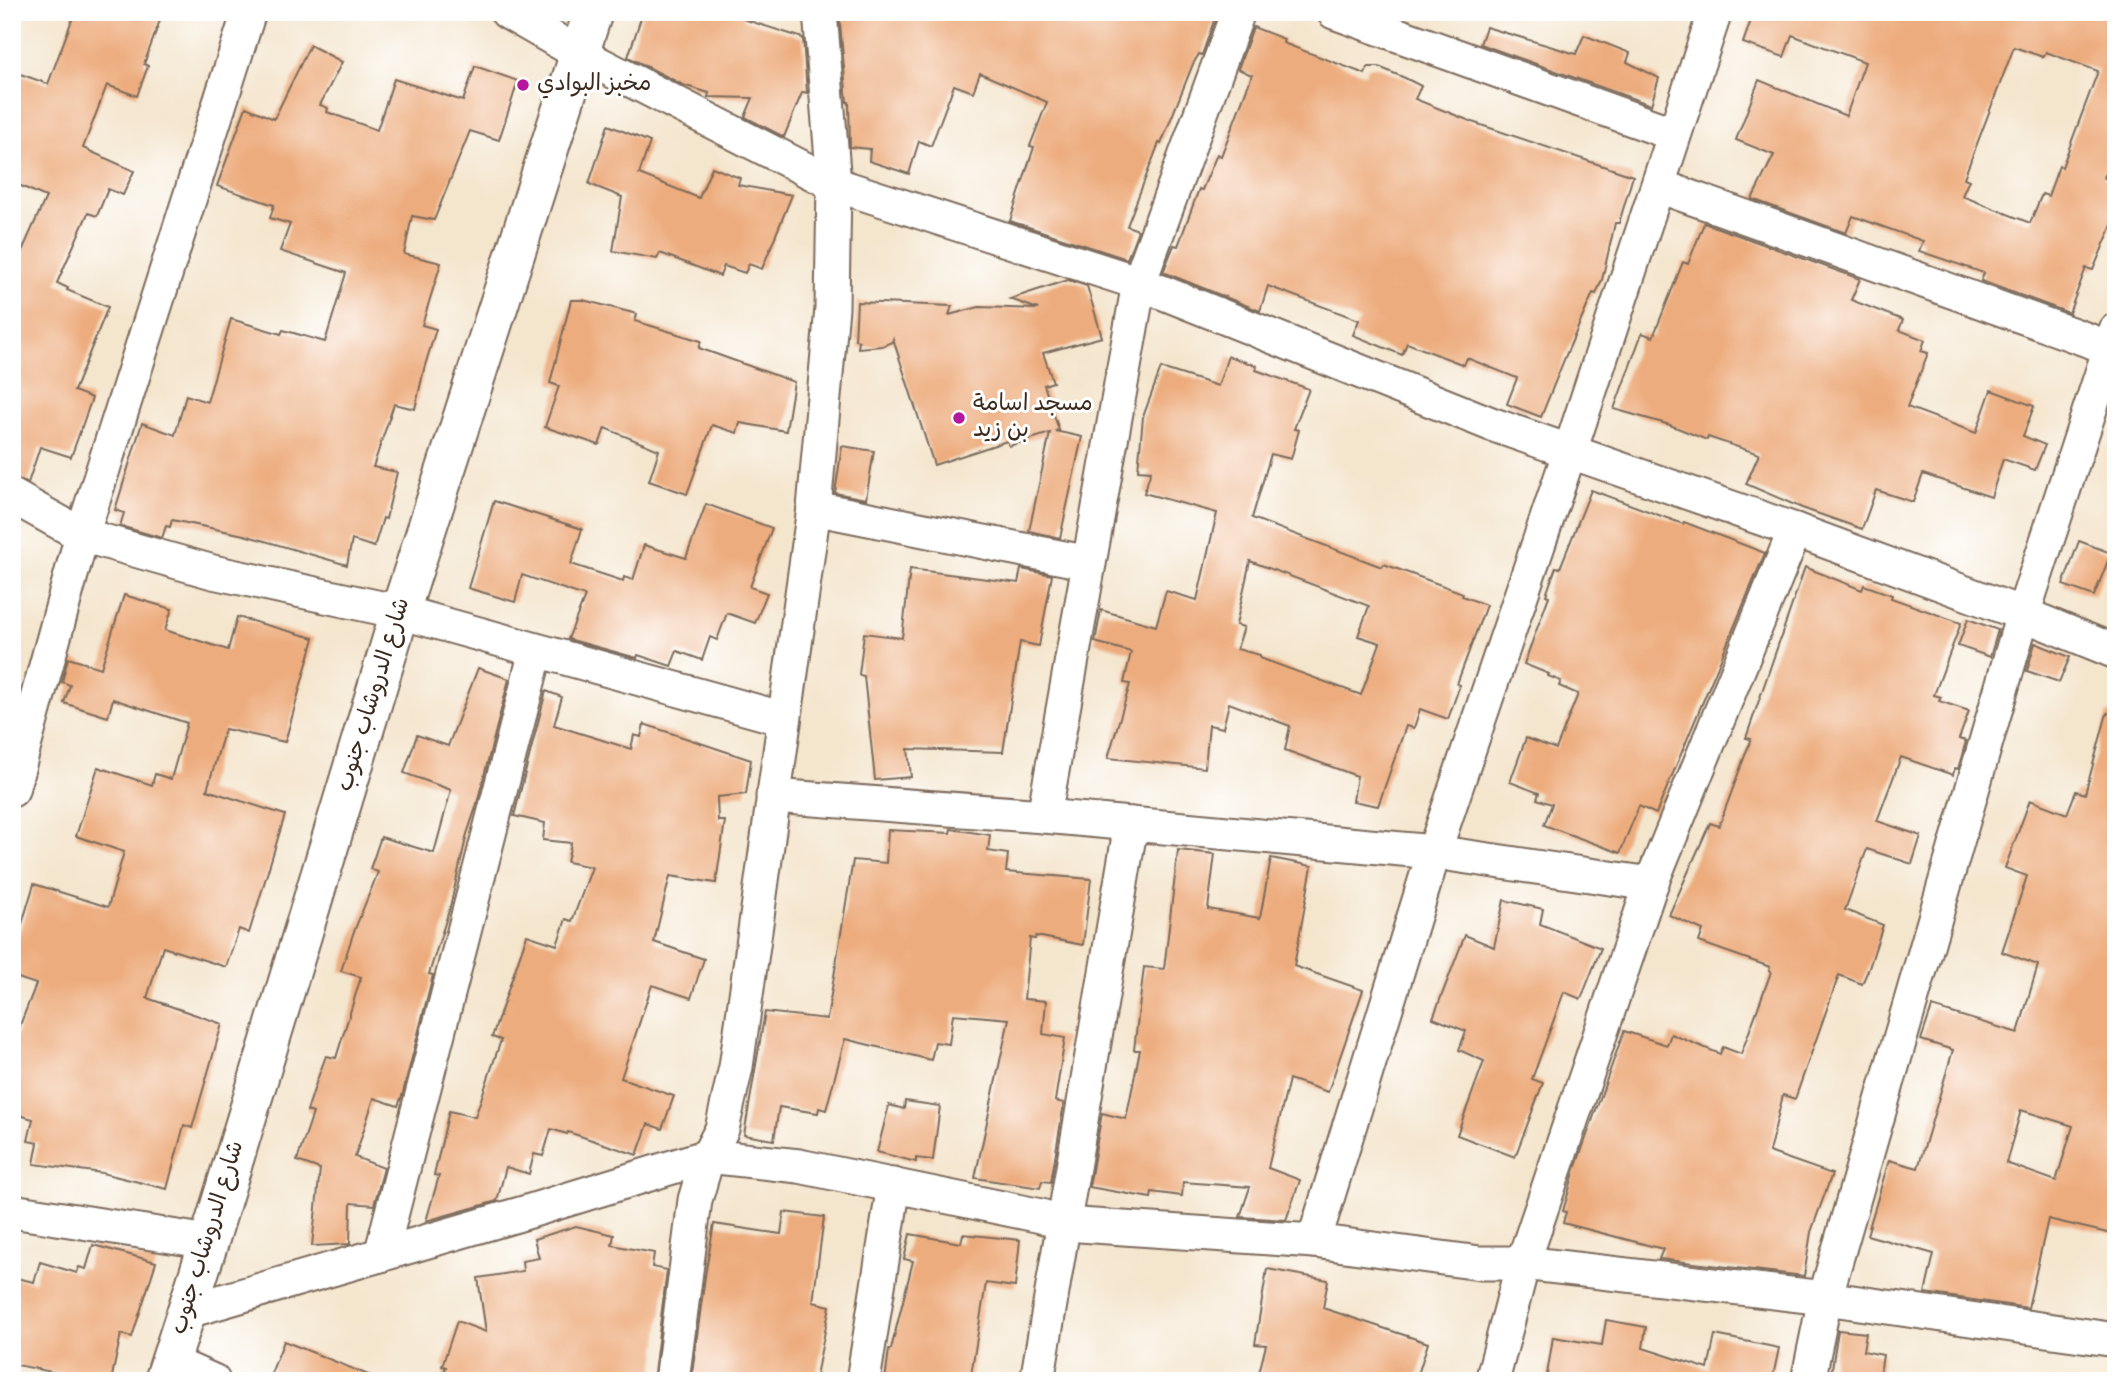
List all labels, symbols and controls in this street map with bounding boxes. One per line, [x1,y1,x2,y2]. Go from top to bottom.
place label: مخبز البوادي [537,69,651,102]
marker: مخبز البوادي [515,77,531,93]
place label: مسجد اسامة بن زيد [973,389,1093,448]
marker: مسجد اسامة بن زيد [951,410,967,426]
street label: شارع الدروشاب جنوب [330,594,420,796]
street label: شارع الدروشاب جنوب [164,1137,254,1339]

